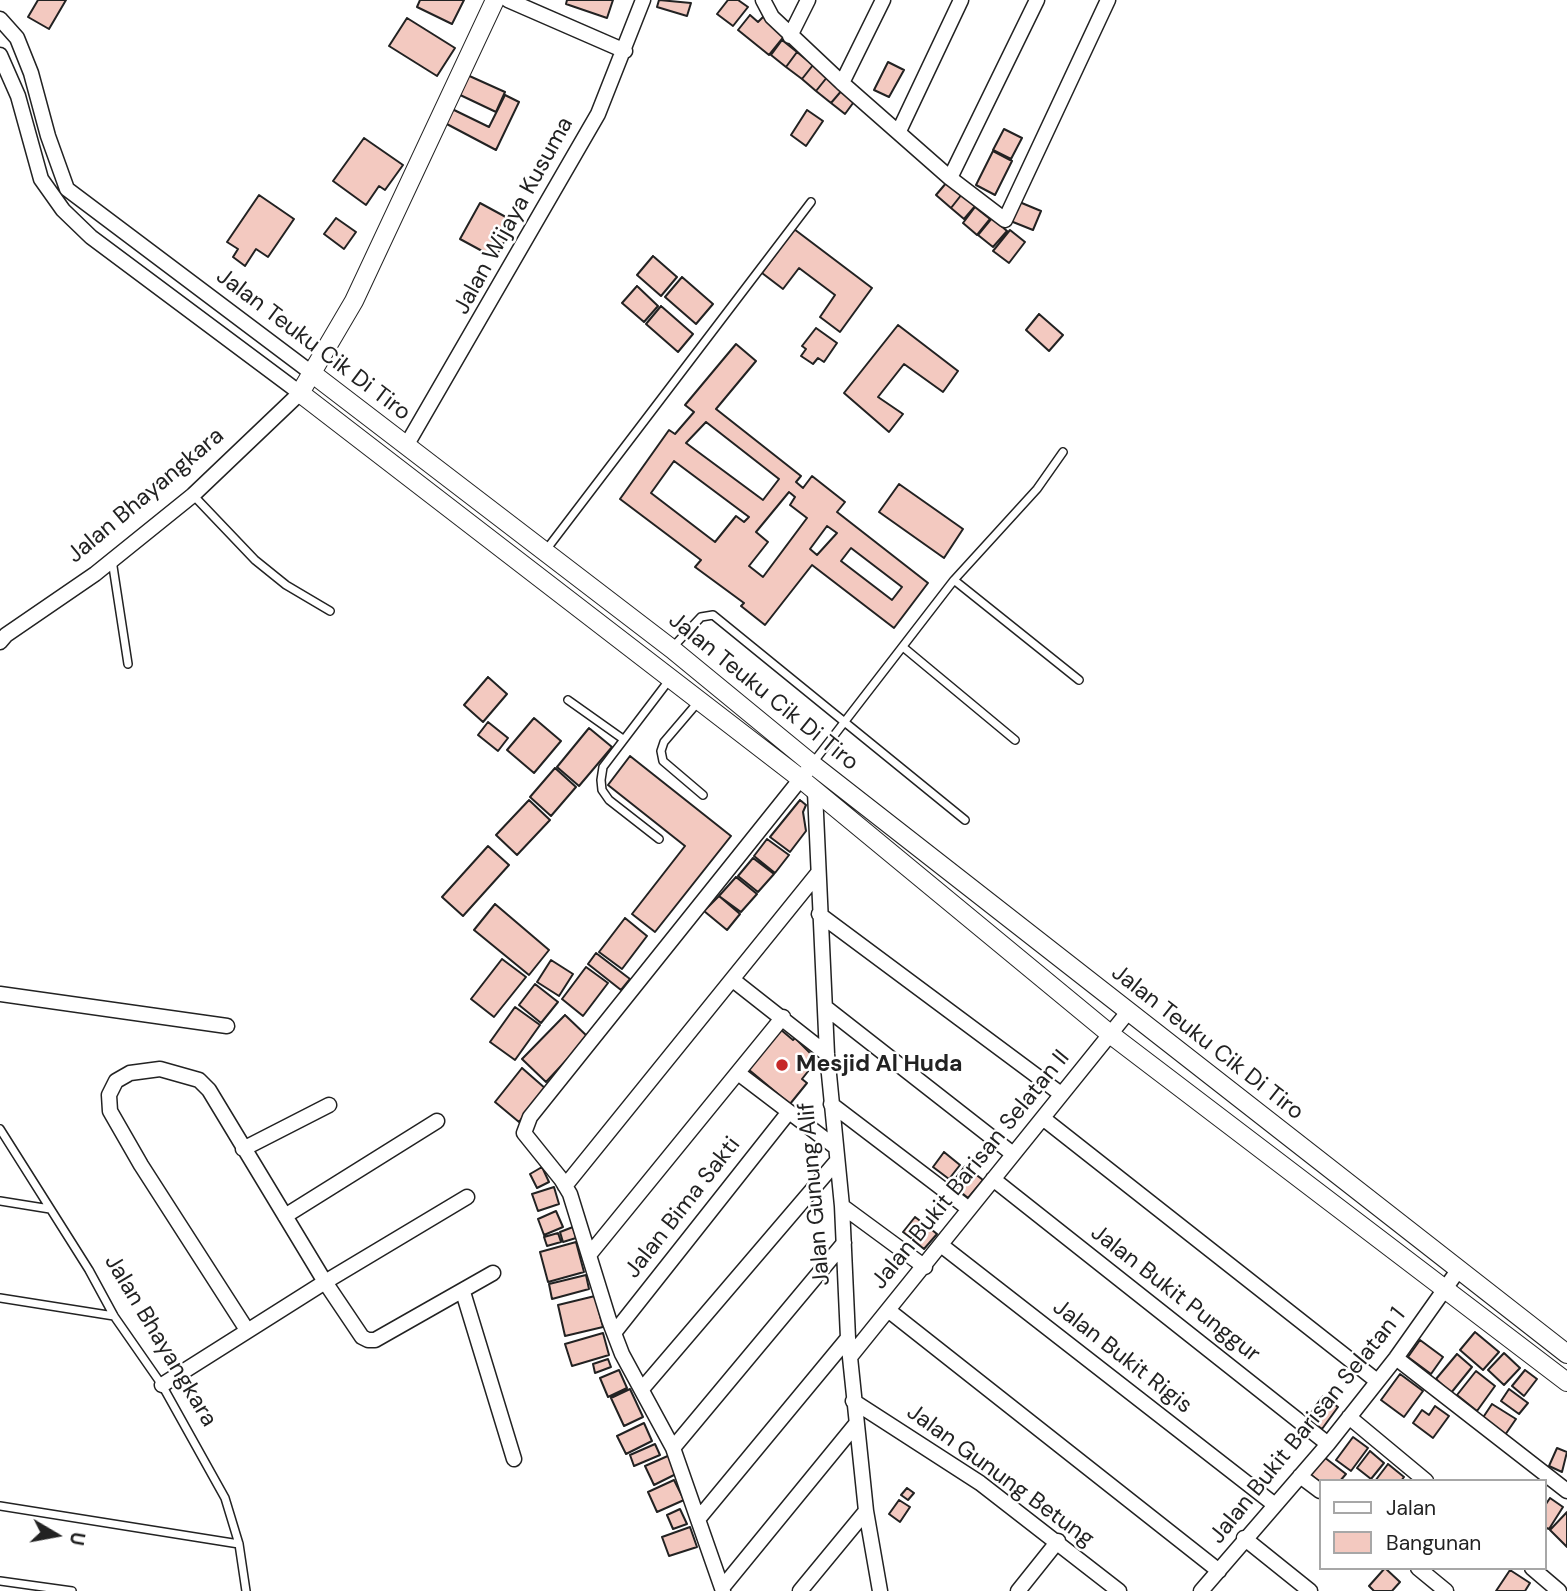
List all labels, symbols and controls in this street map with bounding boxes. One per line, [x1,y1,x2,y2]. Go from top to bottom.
street label: Jalan Wijaya Kusuma [448,113,580,319]
street label: Jalan Teuku Cik Di Tiro [210,263,416,427]
street label: Jalan Bhayangkara [62,422,230,570]
street label: Jalan Teuku Cik Di Tiro [663,607,863,777]
street label: Jalan Teuku Cik Di Tiro [1105,959,1309,1127]
street label: Jalan Bukit Barisan Selatan II [866,1045,1076,1295]
place label: Mesjid Al Huda [796,1051,963,1079]
marker: Mesjid Al Huda [774,1057,790,1073]
street label: Jalan Gunung Alif [793,1101,837,1287]
street label: Jalan Bima Sakti [619,1132,747,1284]
street label: Jalan Bukit Punggur [1085,1219,1265,1369]
street label: Jalan Bhayangkara [98,1250,222,1432]
street label: Jalan Bukit Rigis [1047,1294,1197,1420]
street label: Jalan Bukit Barisan Selatan 1 [1204,1302,1412,1550]
street label: Jalan Gunung Betung [901,1399,1099,1553]
legend [1318,1479,1546,1570]
north arrow [21,1500,91,1570]
text: Bangunan [1386,1529,1481,1557]
text: U [64,1530,91,1547]

